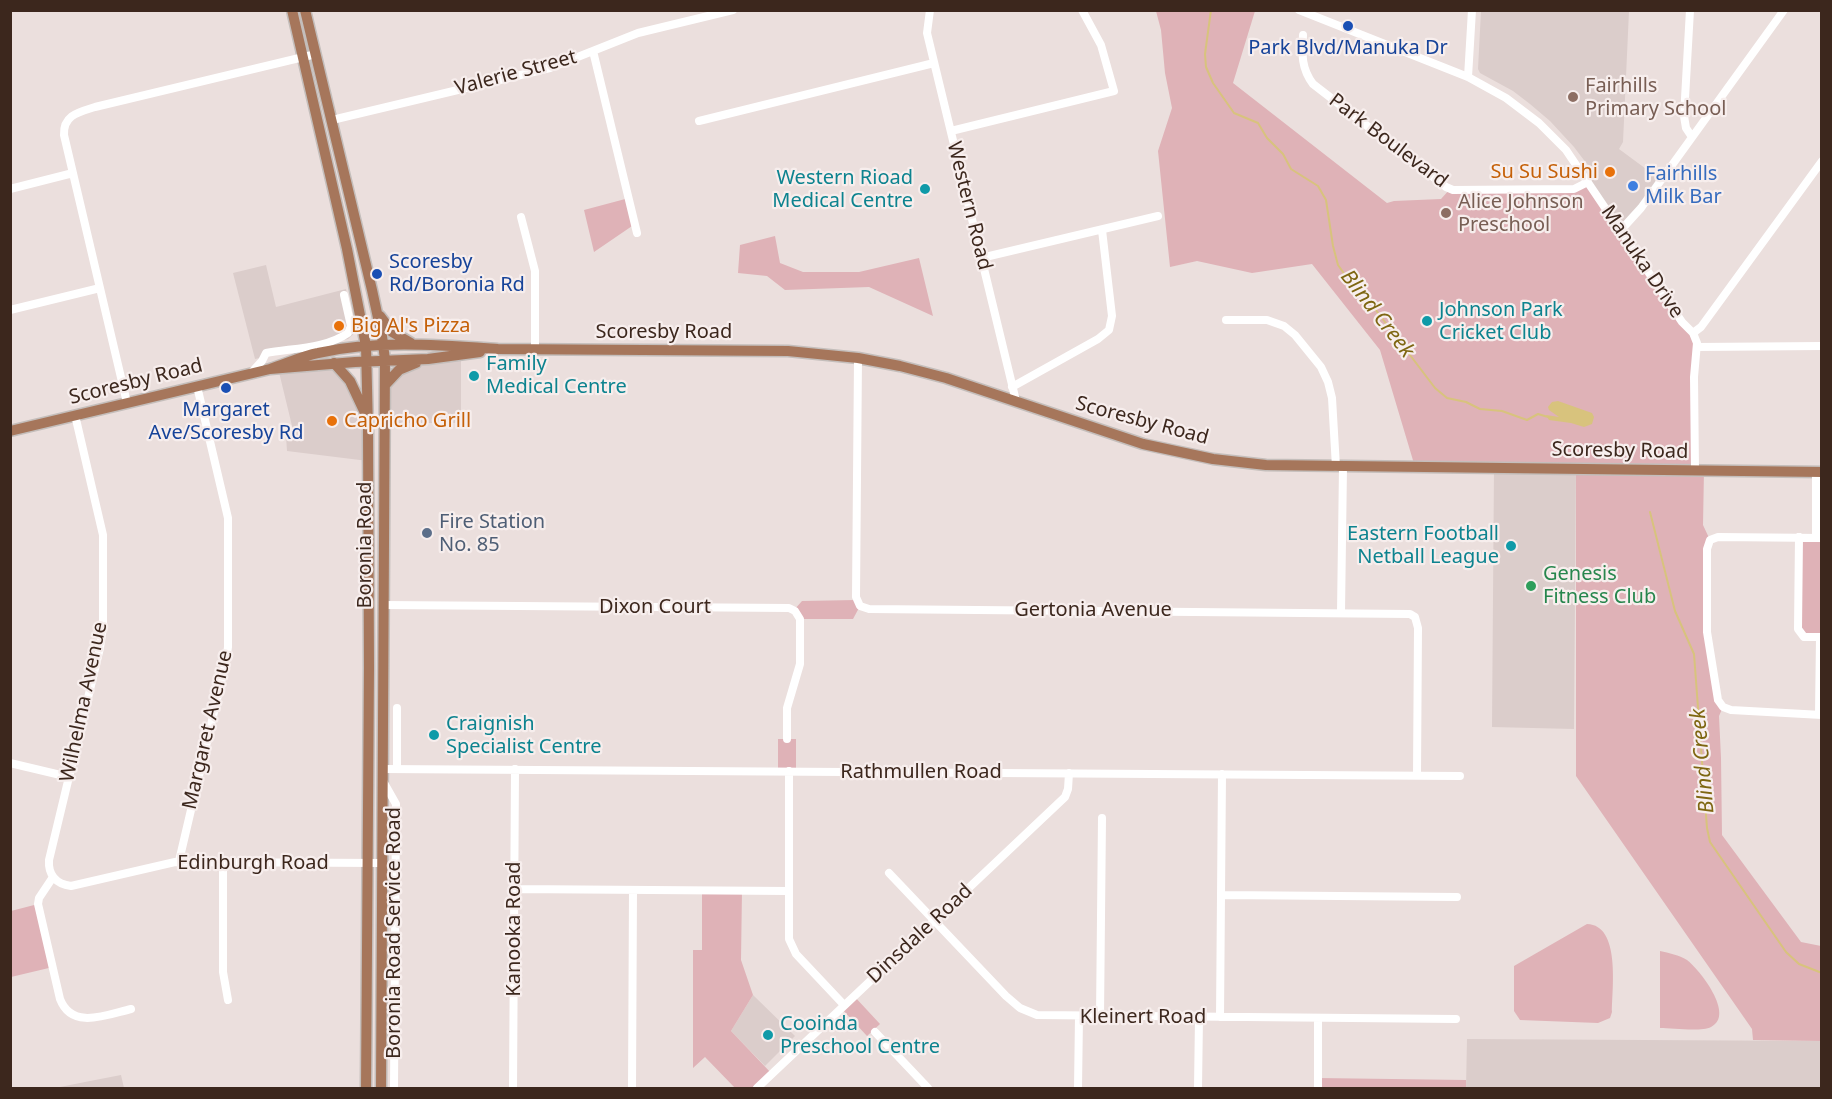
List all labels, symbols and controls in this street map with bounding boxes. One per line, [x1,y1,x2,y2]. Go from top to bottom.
marker: Park Blvd/Manuka Dr [1341,19,1355,33]
place label: Park Blvd/Manuka Dr [1248,36,1448,60]
street label: Valerie Street [453,45,579,101]
place label: Fairhills Primary School [1585,74,1726,121]
street label: Park Boulevard [1324,89,1452,193]
marker: Fairhills Primary School [1566,90,1580,104]
street label: Western Road [941,139,997,273]
place label: Su Su Sushi [1490,160,1598,184]
place label: Fairhills Milk Bar [1645,162,1722,209]
marker: Su Su Sushi [1603,165,1617,179]
place label: Western Rioad Medical Centre [772,166,913,213]
marker: Fairhills Milk Bar [1626,179,1640,193]
marker: Western Rioad Medical Centre [918,182,932,196]
place label: Alice Johnson Preschool [1458,190,1583,237]
street label: Manuka Drive [1596,201,1688,323]
marker: Alice Johnson Preschool [1439,206,1453,220]
place label: Scoresby Rd/Boronia Rd [389,250,525,297]
water label: Blind Creek [1335,265,1419,363]
marker: Scoresby Rd/Boronia Rd [370,267,384,281]
place label: Johnson Park Cricket Club [1439,298,1563,345]
place label: Big Al's Pizza [351,314,471,338]
marker: Johnson Park Cricket Club [1420,314,1434,328]
marker: Big Al's Pizza [332,319,346,333]
street label: Scoresby Road [596,320,732,344]
place label: Family Medical Centre [486,352,627,399]
street label: Scoresby Road [67,354,205,410]
marker: Family Medical Centre [467,369,481,383]
marker: Margaret Ave/Scoresby Rd [219,381,233,395]
street label: Scoresby Road [1073,392,1211,450]
place label: Margaret Ave/Scoresby Rd [148,398,304,445]
place label: Capricho Grill [344,409,471,433]
marker: Capricho Grill [325,414,339,428]
street label: Scoresby Road [1551,438,1689,464]
street label: Boronia Road [353,481,377,609]
place label: Fire Station No. 85 [439,510,545,557]
place label: Eastern Football Netball League [1347,522,1499,569]
marker: Fire Station No. 85 [420,526,434,540]
marker: Eastern Football Netball League [1504,539,1518,553]
place label: Genesis Fitness Club [1543,562,1656,609]
marker: Genesis Fitness Club [1524,579,1538,593]
street label: Dixon Court [599,595,711,619]
street label: Gertonia Avenue [1014,598,1172,622]
street label: Wilhelma Avenue [55,620,113,784]
street label: Margaret Avenue [178,648,238,812]
water label: Blind Creek [1686,708,1720,814]
place label: Craignish Specialist Centre [446,712,601,759]
marker: Craignish Specialist Centre [427,728,441,742]
street label: Rathmullen Road [840,760,1002,784]
street label: Boronia Road Service Road [382,807,406,1059]
street label: Edinburgh Road [177,851,329,875]
street label: Kanooka Road [502,861,526,997]
street label: Dinsdale Road [862,879,978,989]
street label: Kleinert Road [1080,1005,1206,1029]
place label: Cooinda Preschool Centre [780,1012,940,1059]
marker: Cooinda Preschool Centre [761,1028,775,1042]

